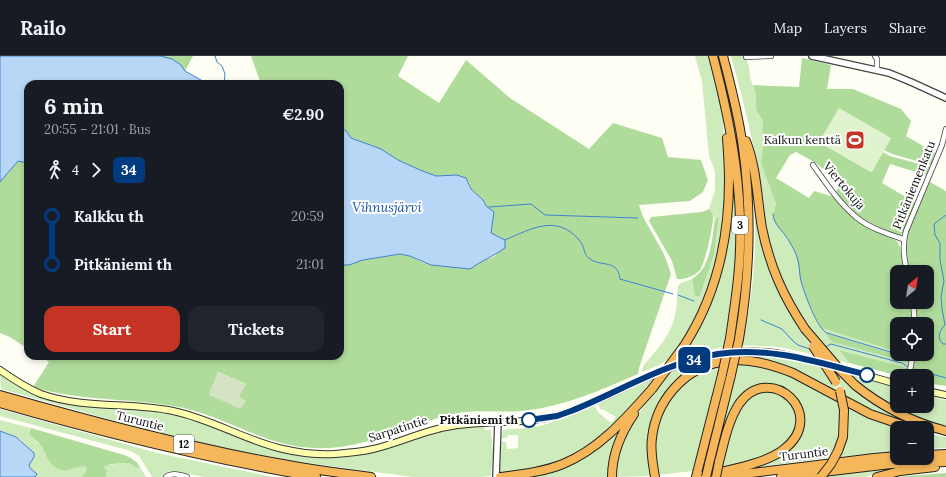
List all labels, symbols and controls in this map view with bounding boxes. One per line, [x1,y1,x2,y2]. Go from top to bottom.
text: Railo [20,16,66,40]
text: Map [774,19,802,37]
text: Layers [824,19,867,37]
text: Share [889,19,926,37]
text: 6 min [44,92,104,120]
text: €2.90 [282,105,324,124]
text: 20:55 – 21:01 · Bus [44,121,151,138]
sports icon: Kalkun kenttä [844,129,866,151]
place label: Kalkun kenttä [764,132,841,147]
street label: Pitkäniemenkatu [889,138,938,231]
street label: Viertokuja [820,158,869,212]
icon: walk [44,159,66,181]
icon: forward [85,159,107,181]
text: 34 [121,161,137,179]
text: 4 [72,162,79,179]
water label: Vihnusjärvi [352,199,422,216]
text: Kalkku th [74,207,144,226]
text: 20:59 [291,208,324,225]
road number: 3 [732,216,748,234]
text: Pitkäniemi th [74,255,172,274]
text: 21:01 [296,256,324,273]
north arrow [890,265,934,309]
map controls [890,265,934,465]
button: Start [44,306,180,352]
button: Tickets [188,306,324,352]
button: locate [890,317,934,361]
line badge: 34 [676,347,712,373]
text: 34 [686,351,702,369]
unlabelled marker [859,367,875,383]
button: + [890,369,934,413]
street label: Turuntie [115,407,166,434]
street label: Sarpatintie [366,412,430,445]
place label: Pitkäniemi th [440,412,519,427]
marker: Pitkäniemi th [521,412,537,428]
button: − [890,421,934,465]
road number: 12 [174,435,194,453]
street label: Turuntie [779,443,830,464]

